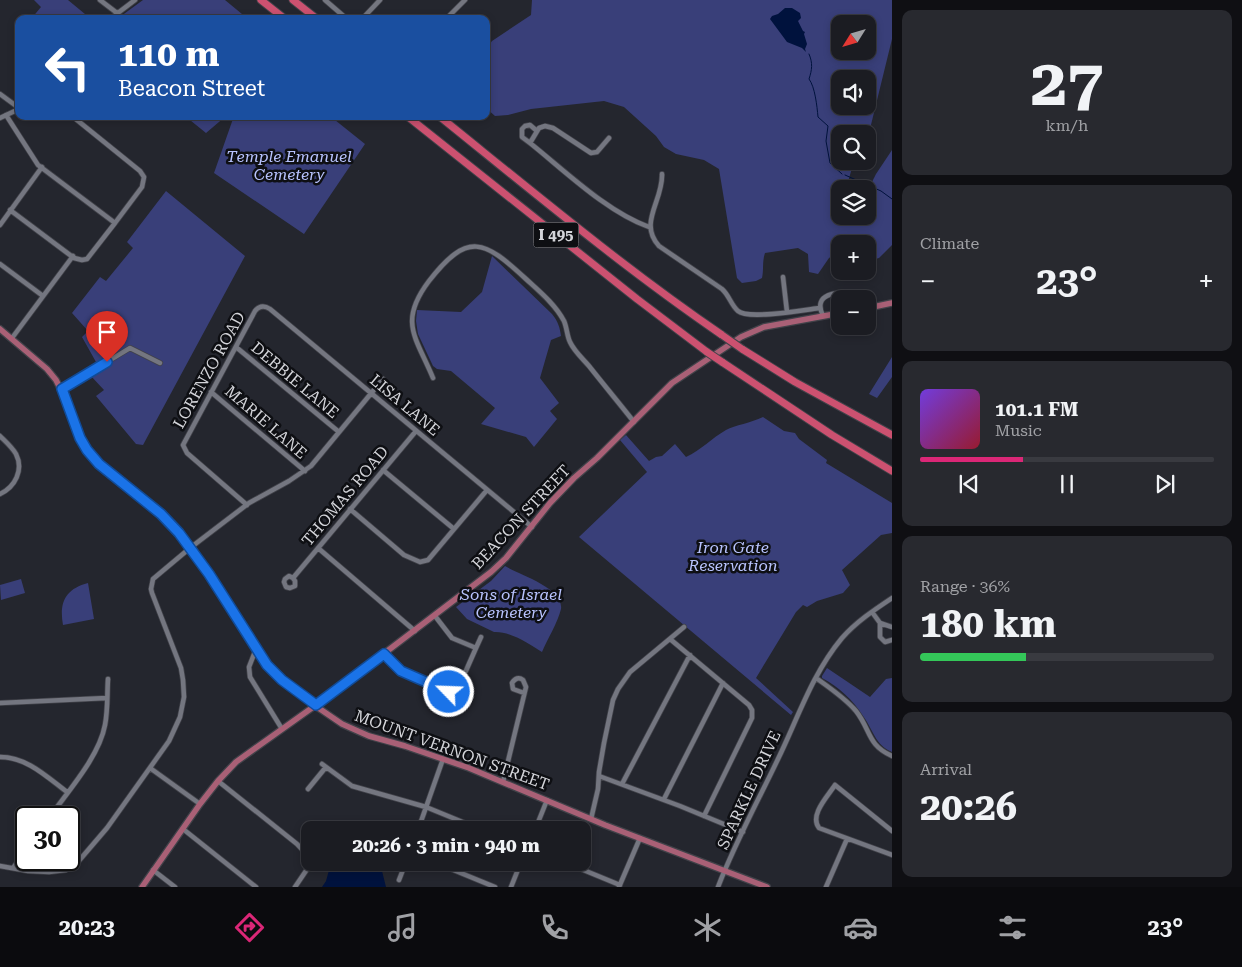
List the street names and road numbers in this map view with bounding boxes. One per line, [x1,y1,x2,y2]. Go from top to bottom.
road number: I 495 [534,222,578,248]
street label: LORENZO ROAD [169,308,249,432]
street label: DEBBIE LANE [247,338,343,422]
street label: LISA LANE [366,370,444,440]
street label: MARIE LANE [221,381,311,463]
street label: THOMAS ROAD [298,442,392,550]
street label: BEACON STREET [468,461,574,573]
street label: MOUNT VERNON STREET [352,706,552,794]
street label: SPARKLE DRIVE [713,728,785,852]

